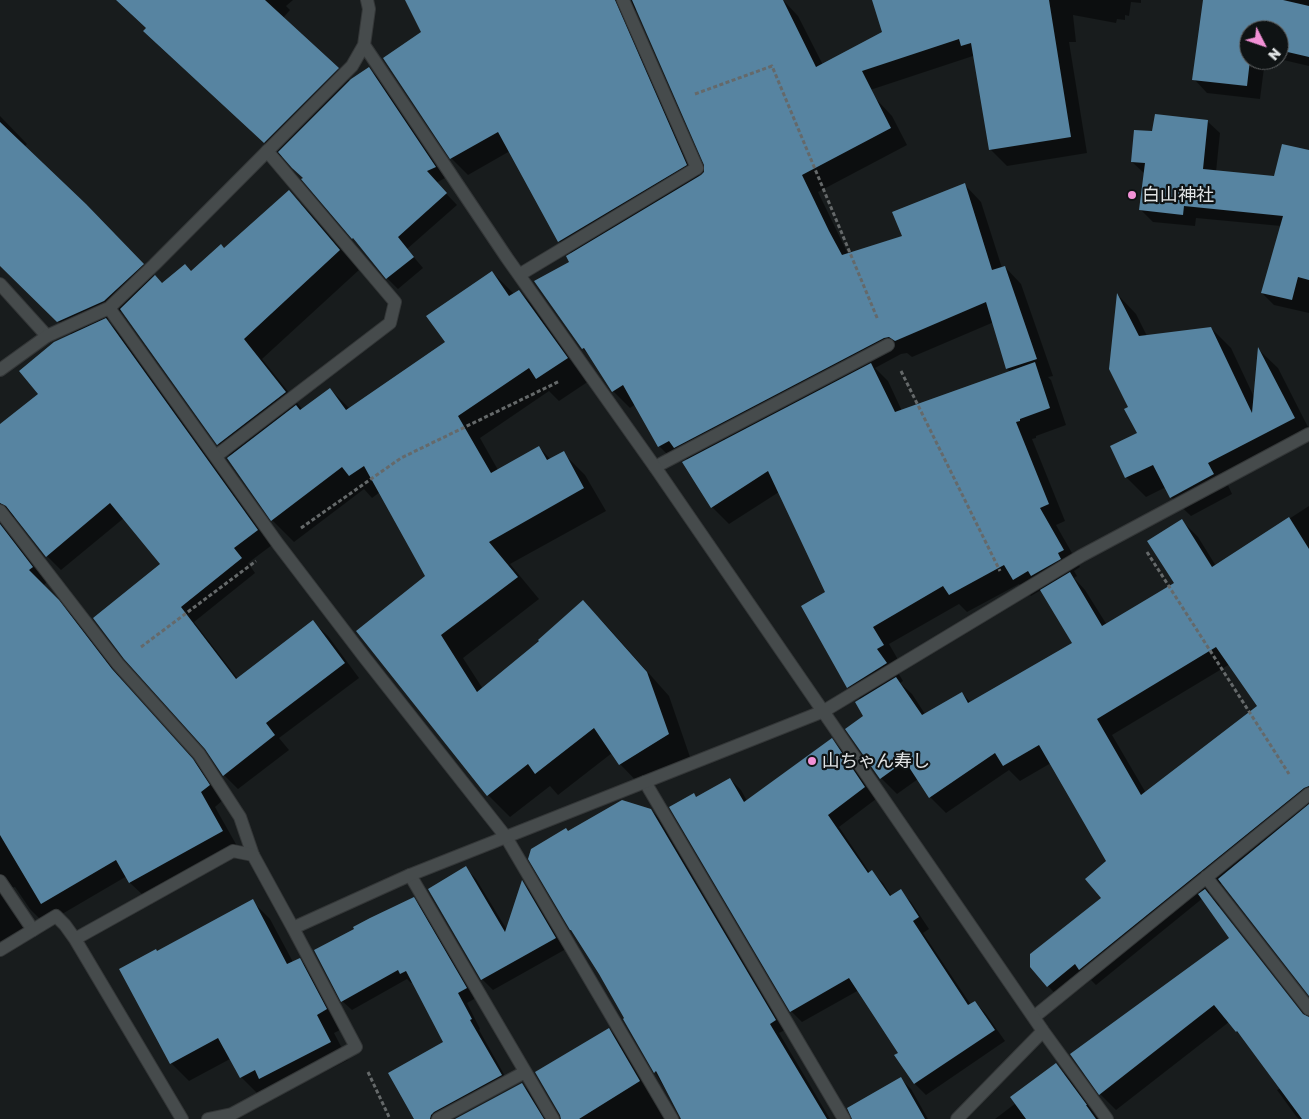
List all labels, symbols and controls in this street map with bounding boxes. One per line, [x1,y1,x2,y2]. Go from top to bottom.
north arrow [1239,20,1289,70]
text: N [1265,45,1285,64]
place label: 白山神社 [1142,184,1214,206]
marker: 白山神社 [1126,189,1138,201]
place label: 山ちゃん寿し [822,750,930,772]
marker: 山ちゃん寿し [806,755,818,767]

